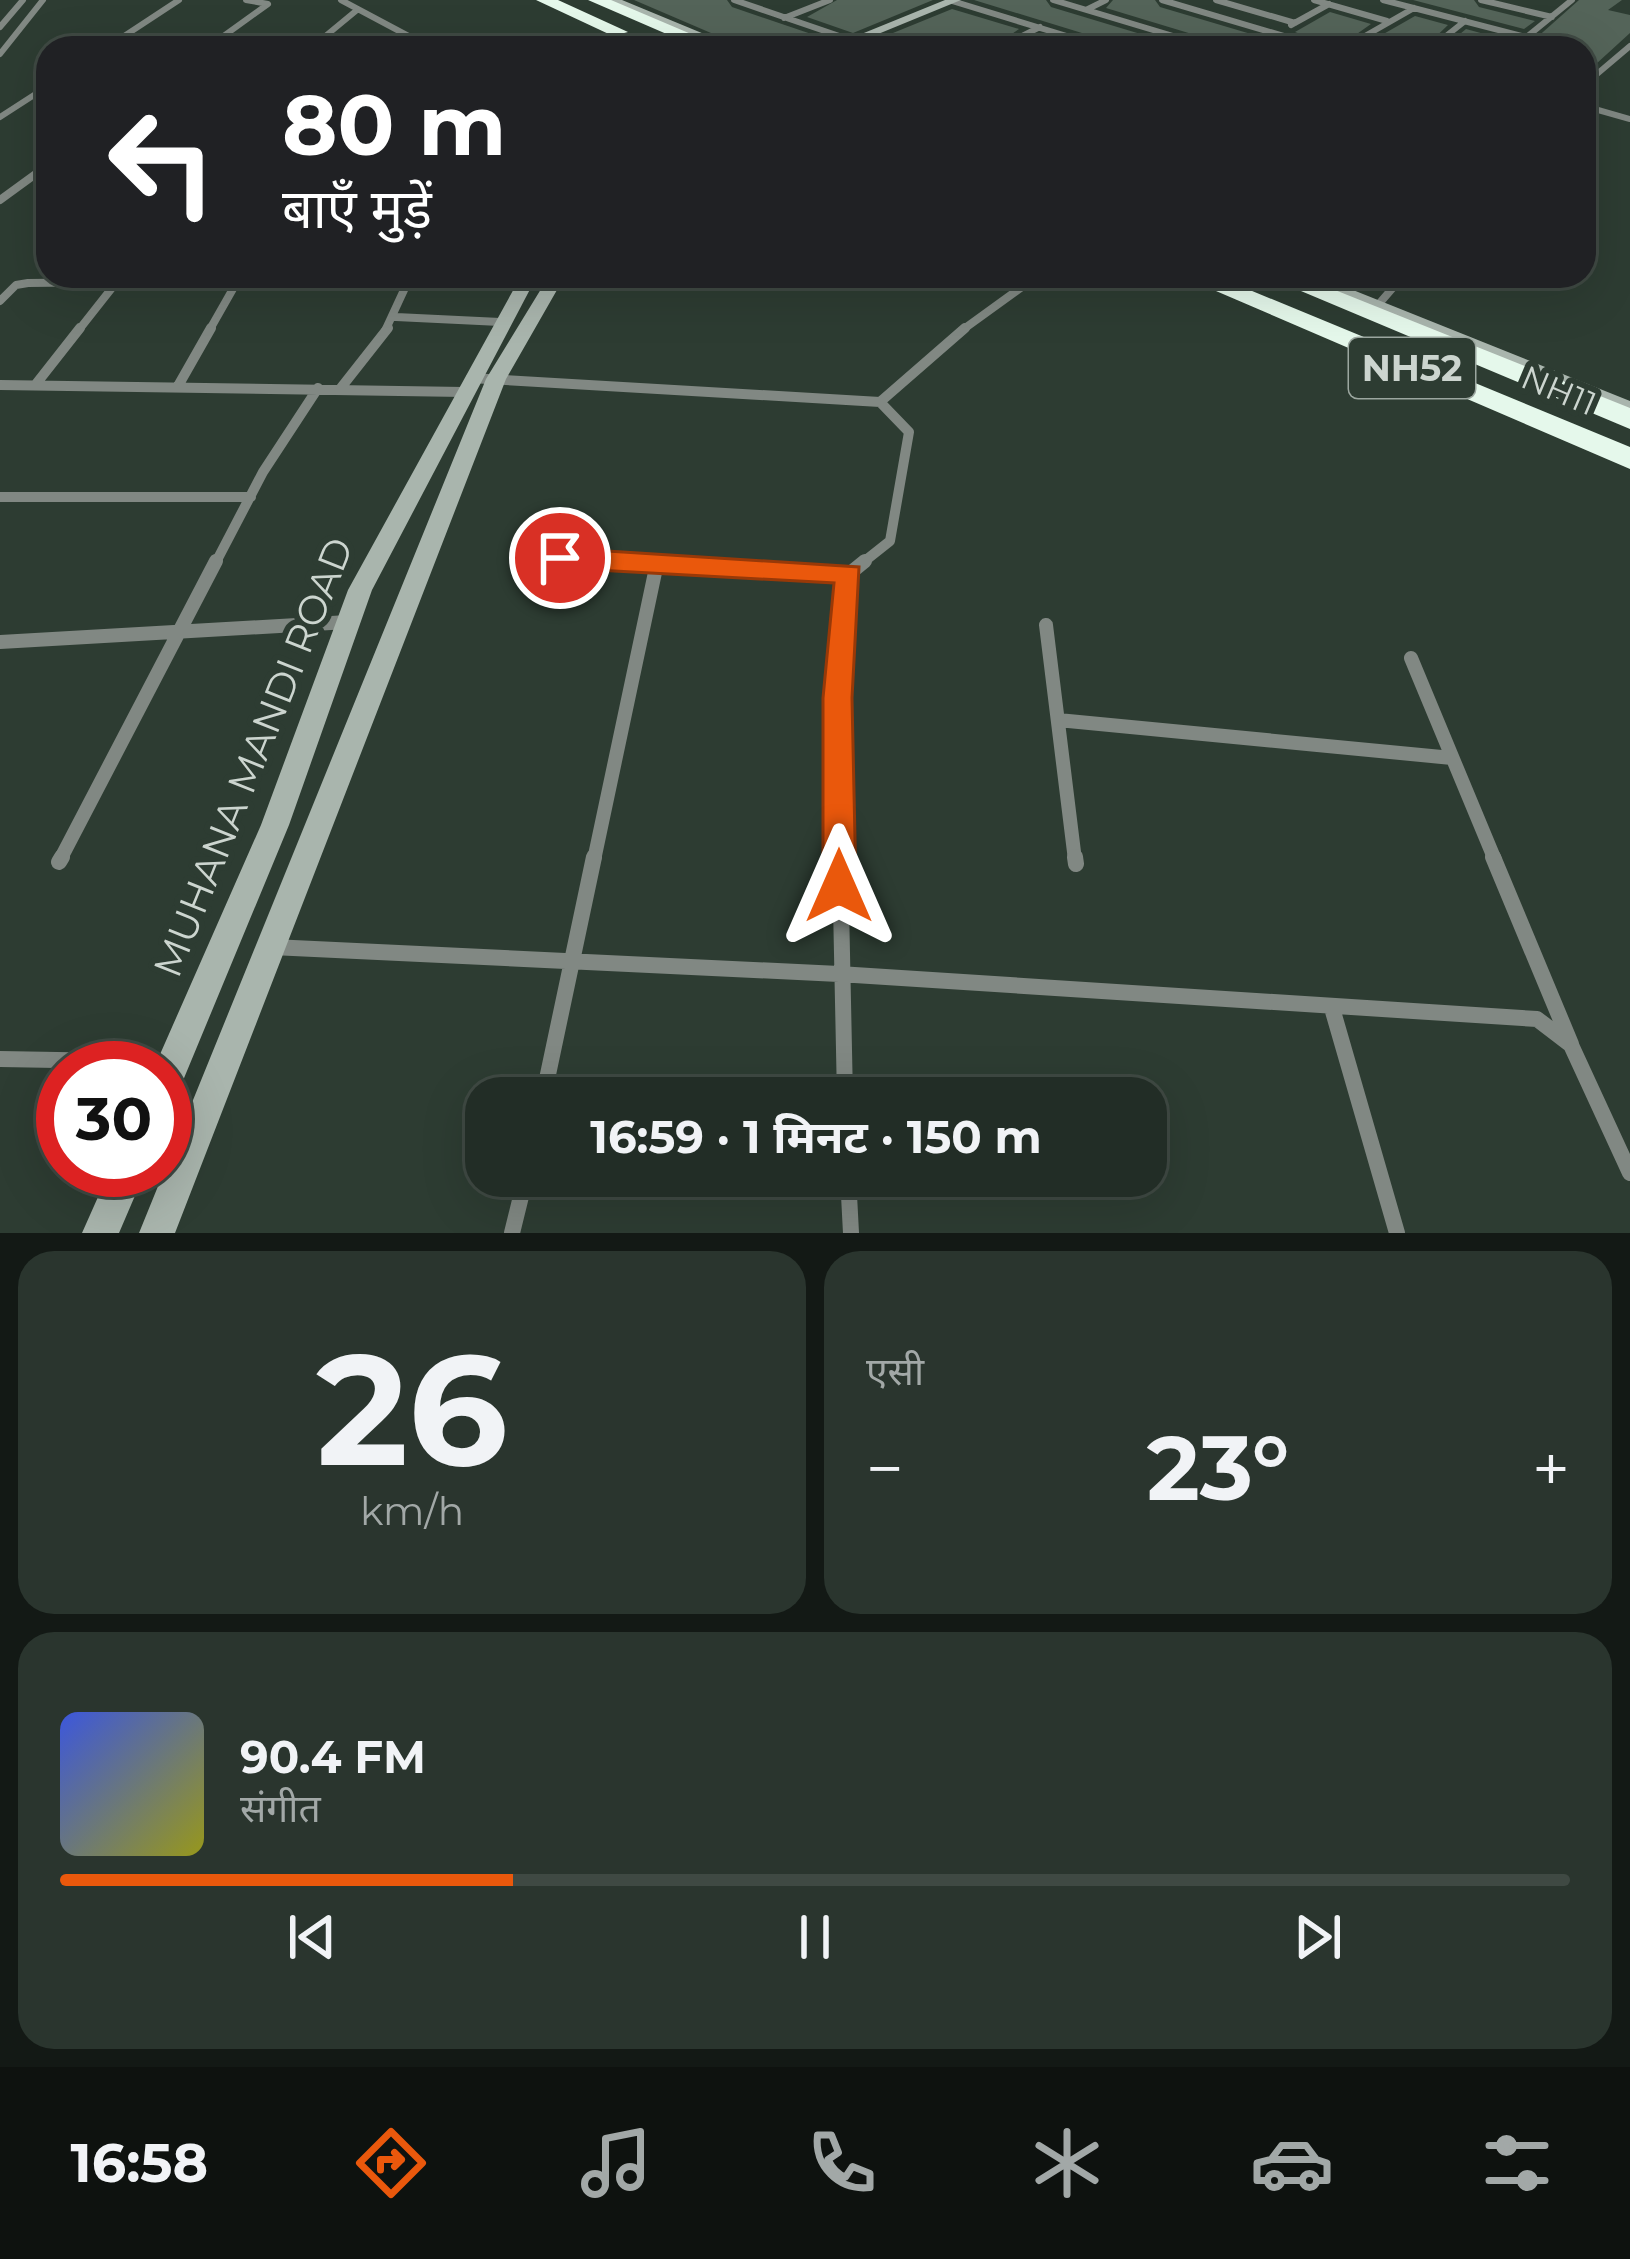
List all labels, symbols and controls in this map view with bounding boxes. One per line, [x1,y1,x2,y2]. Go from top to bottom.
text: 80 m [282,74,506,176]
icon: left [84,84,240,240]
text: बाएँ मुड़ें [282,176,432,242]
road number: NH52 [1349,338,1475,398]
street label: NH11 [1516,356,1602,424]
pin [509,507,611,609]
icon: arrive [527,525,593,591]
street label: MUHANA MANDI ROAD [143,530,363,984]
position arrow [776,823,902,949]
speed limit sign: 30 [36,1041,192,1197]
text: 16:59 · 1 मिनट · 150 m [590,1109,1042,1164]
text: 26 [316,1314,508,1504]
text: एसी [866,1347,924,1395]
text: 23° [1147,1413,1289,1523]
text: − [866,1428,904,1509]
text: + [1532,1428,1570,1509]
text: km/h [360,1487,464,1535]
text: 90.4 FM [240,1729,426,1784]
text: संगीत [240,1784,321,1832]
icon: previous [279,1904,345,1970]
icon: pause [782,1904,848,1970]
icon: next [1285,1904,1351,1970]
icon: directions [349,2121,433,2205]
icon: music [574,2121,658,2205]
icon: phone [800,2121,884,2205]
icon: climate [1025,2121,1109,2205]
icon: car [1250,2121,1334,2205]
icon: filters [1475,2121,1559,2205]
text: 16:58 [71,2130,208,2196]

